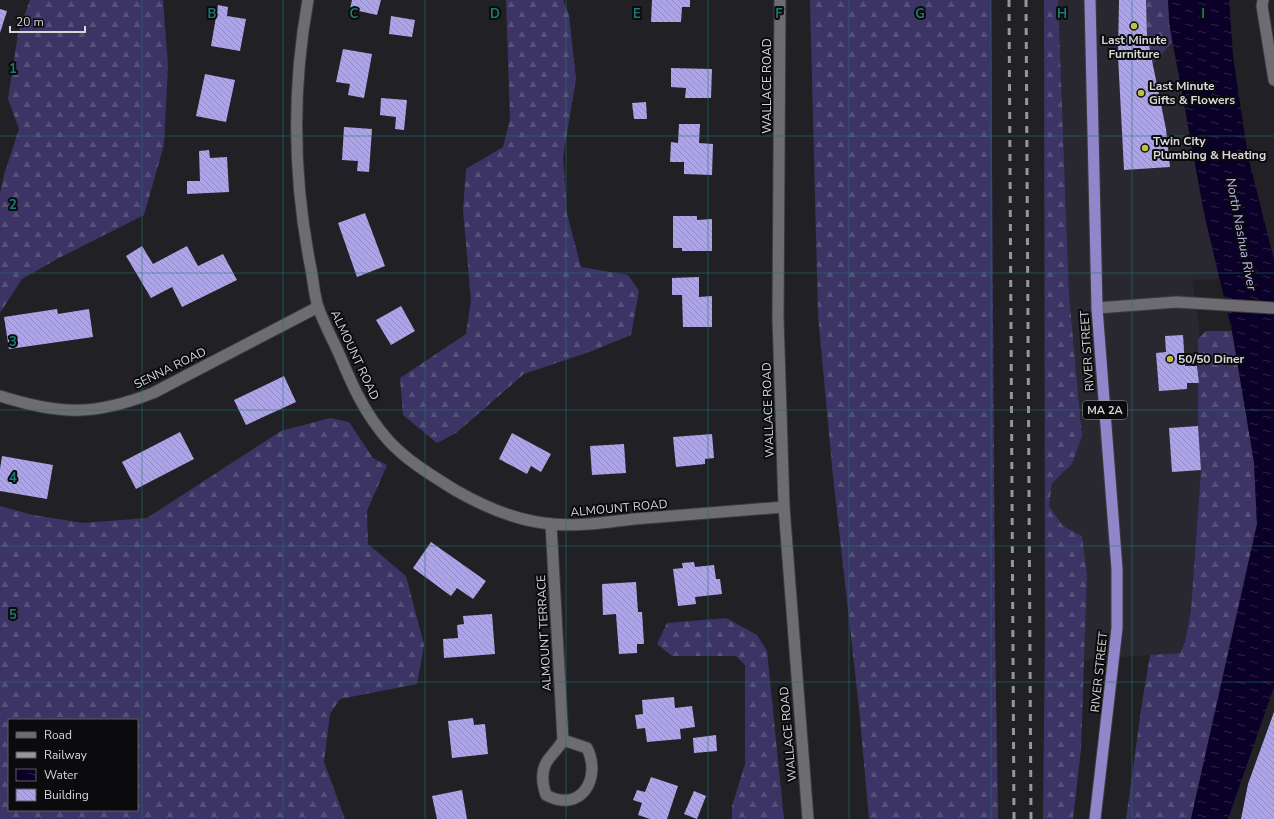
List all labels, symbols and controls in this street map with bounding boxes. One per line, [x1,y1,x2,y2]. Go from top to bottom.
text: B [208,5,217,23]
text: C [350,5,359,23]
text: D [490,5,500,23]
text: E [633,5,641,23]
text: F [775,5,783,23]
text: G [915,5,925,23]
text: H [1057,5,1067,23]
text: I [1201,5,1205,23]
scale bar [10,8,85,34]
text: 20 m [16,14,44,30]
marker: Last Minute Furniture [1129,21,1139,31]
place label: Last Minute Furniture [1101,32,1167,62]
street label: WALLACE ROAD [759,38,775,134]
text: 1 [9,60,17,78]
place label: Last Minute Gifts & Flowers [1149,78,1235,108]
marker: Last Minute Gifts & Flowers [1136,88,1146,98]
place label: Twin City Plumbing & Heating [1153,133,1266,163]
marker: Twin City Plumbing & Heating [1140,143,1150,153]
water label: North Nashua River [1221,176,1261,293]
text: 2 [9,196,17,214]
street label: ALMOUNT ROAD [327,308,383,403]
street label: RIVER STREET [1076,309,1098,392]
text: 3 [9,333,17,351]
street label: SENNA ROAD [131,344,209,392]
place label: 50/50 Diner [1178,351,1245,367]
marker: 50/50 Diner [1165,354,1175,364]
street label: WALLACE ROAD [758,362,778,458]
road number: MA 2A [1083,401,1127,419]
text: 4 [9,469,17,487]
street label: ALMOUNT ROAD [570,496,668,520]
street label: ALMOUNT TERRACE [533,574,555,692]
text: 5 [9,606,17,624]
street label: RIVER STREET [1087,630,1111,713]
street label: WALLACE ROAD [776,686,800,782]
legend [8,719,138,811]
text: Road [44,727,72,743]
text: Railway [44,747,88,763]
text: Water [44,767,78,783]
text: Building [44,787,89,803]

